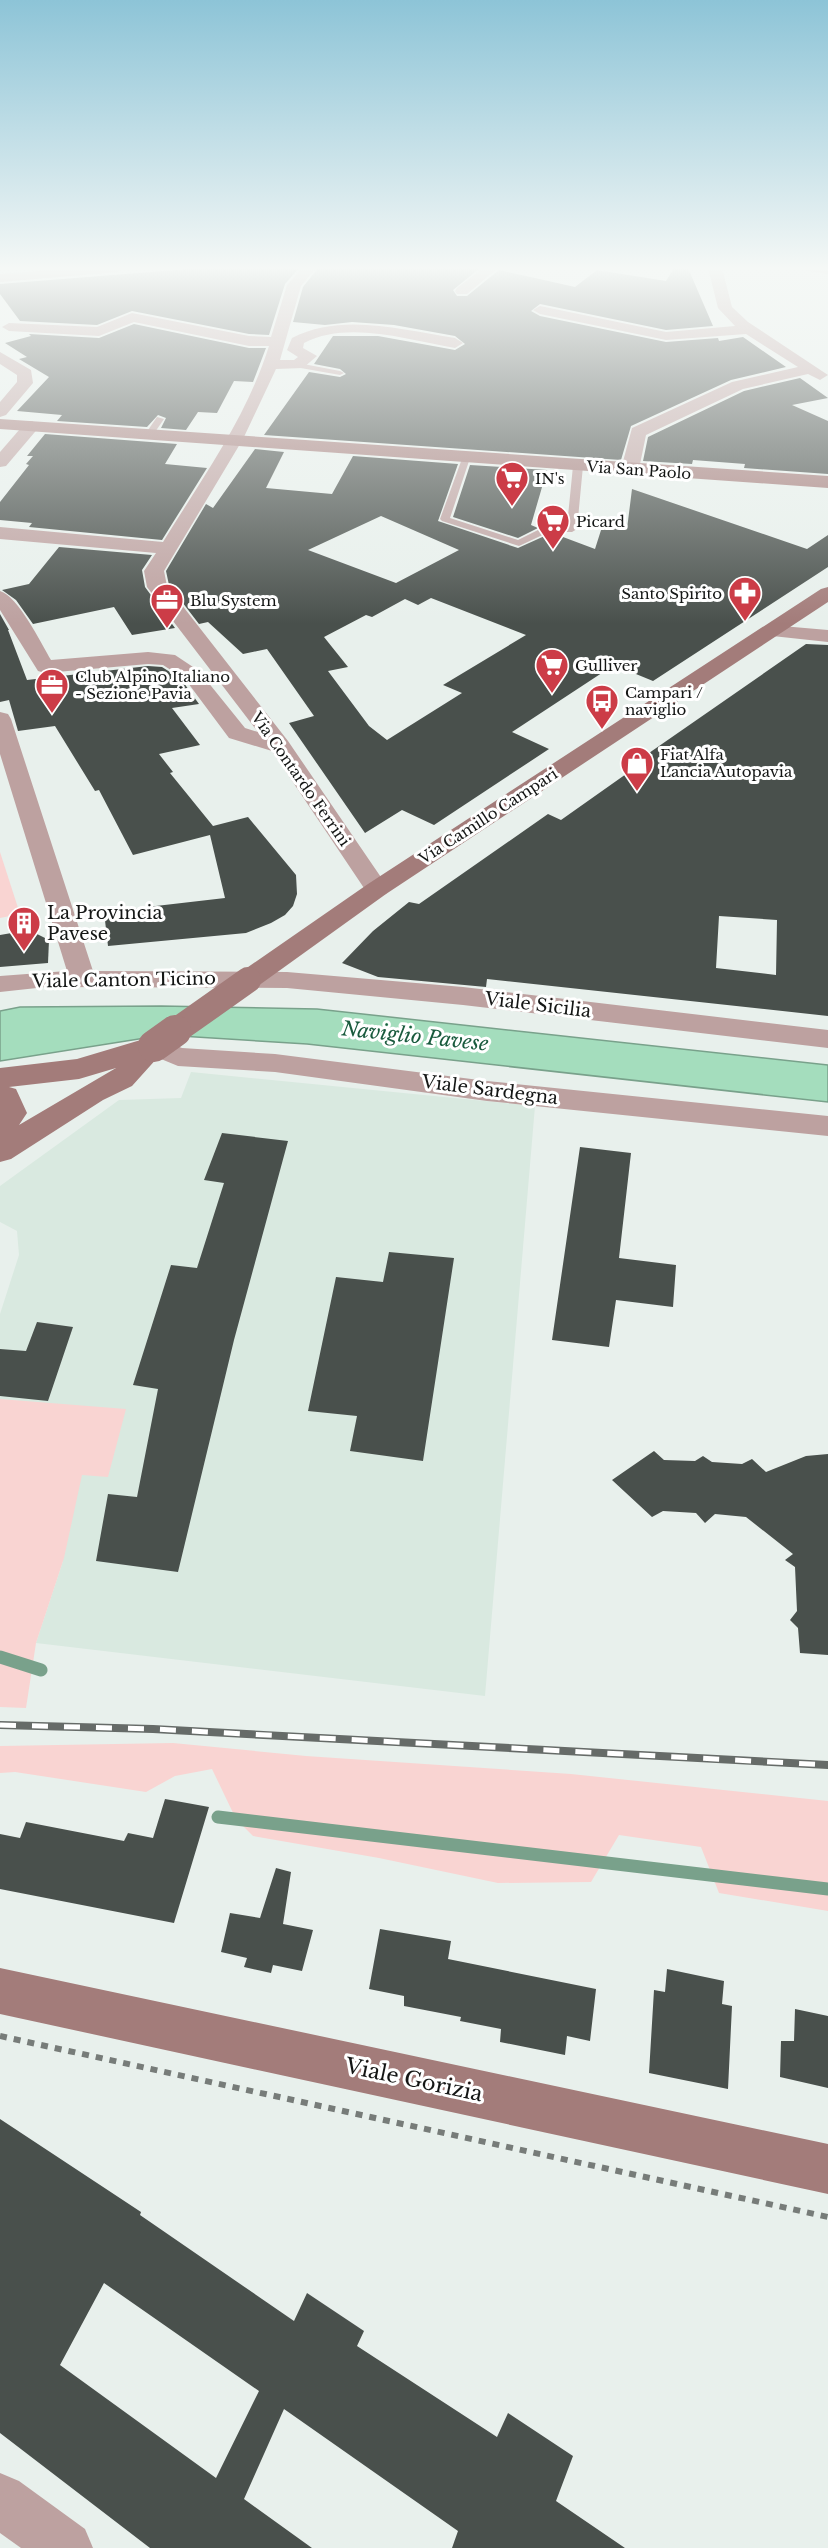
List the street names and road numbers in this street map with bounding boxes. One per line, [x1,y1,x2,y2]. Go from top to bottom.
street label: Via San Paolo [585,457,692,483]
street label: Via Contardo Ferrini [247,707,355,850]
street label: Via Camillo Campari [414,764,561,869]
street label: Viale Canton Ticino [31,967,216,993]
street label: Viale Sicilia [483,987,592,1022]
street label: Viale Sardegna [420,1071,559,1109]
street label: Viale Gorizia [342,2053,485,2107]

